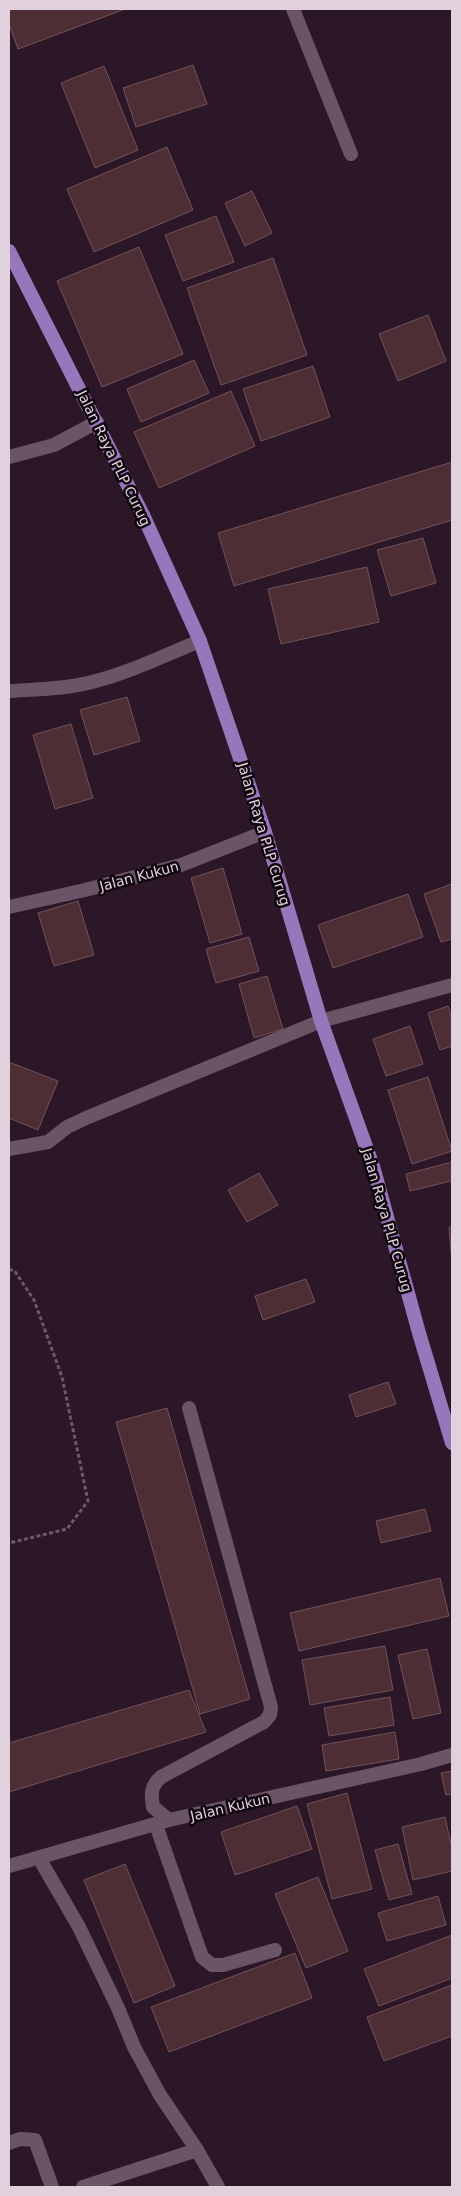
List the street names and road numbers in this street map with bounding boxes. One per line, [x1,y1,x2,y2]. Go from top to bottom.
street label: Jalan Raya PLP Curug [74,387,154,529]
street label: Jalan Raya PLP Curug [234,759,293,908]
street label: Jalan Kukun [97,858,180,895]
street label: Jalan Raya PLP Curug [358,1145,415,1294]
street label: Jalan Kukun [188,1790,271,1824]

